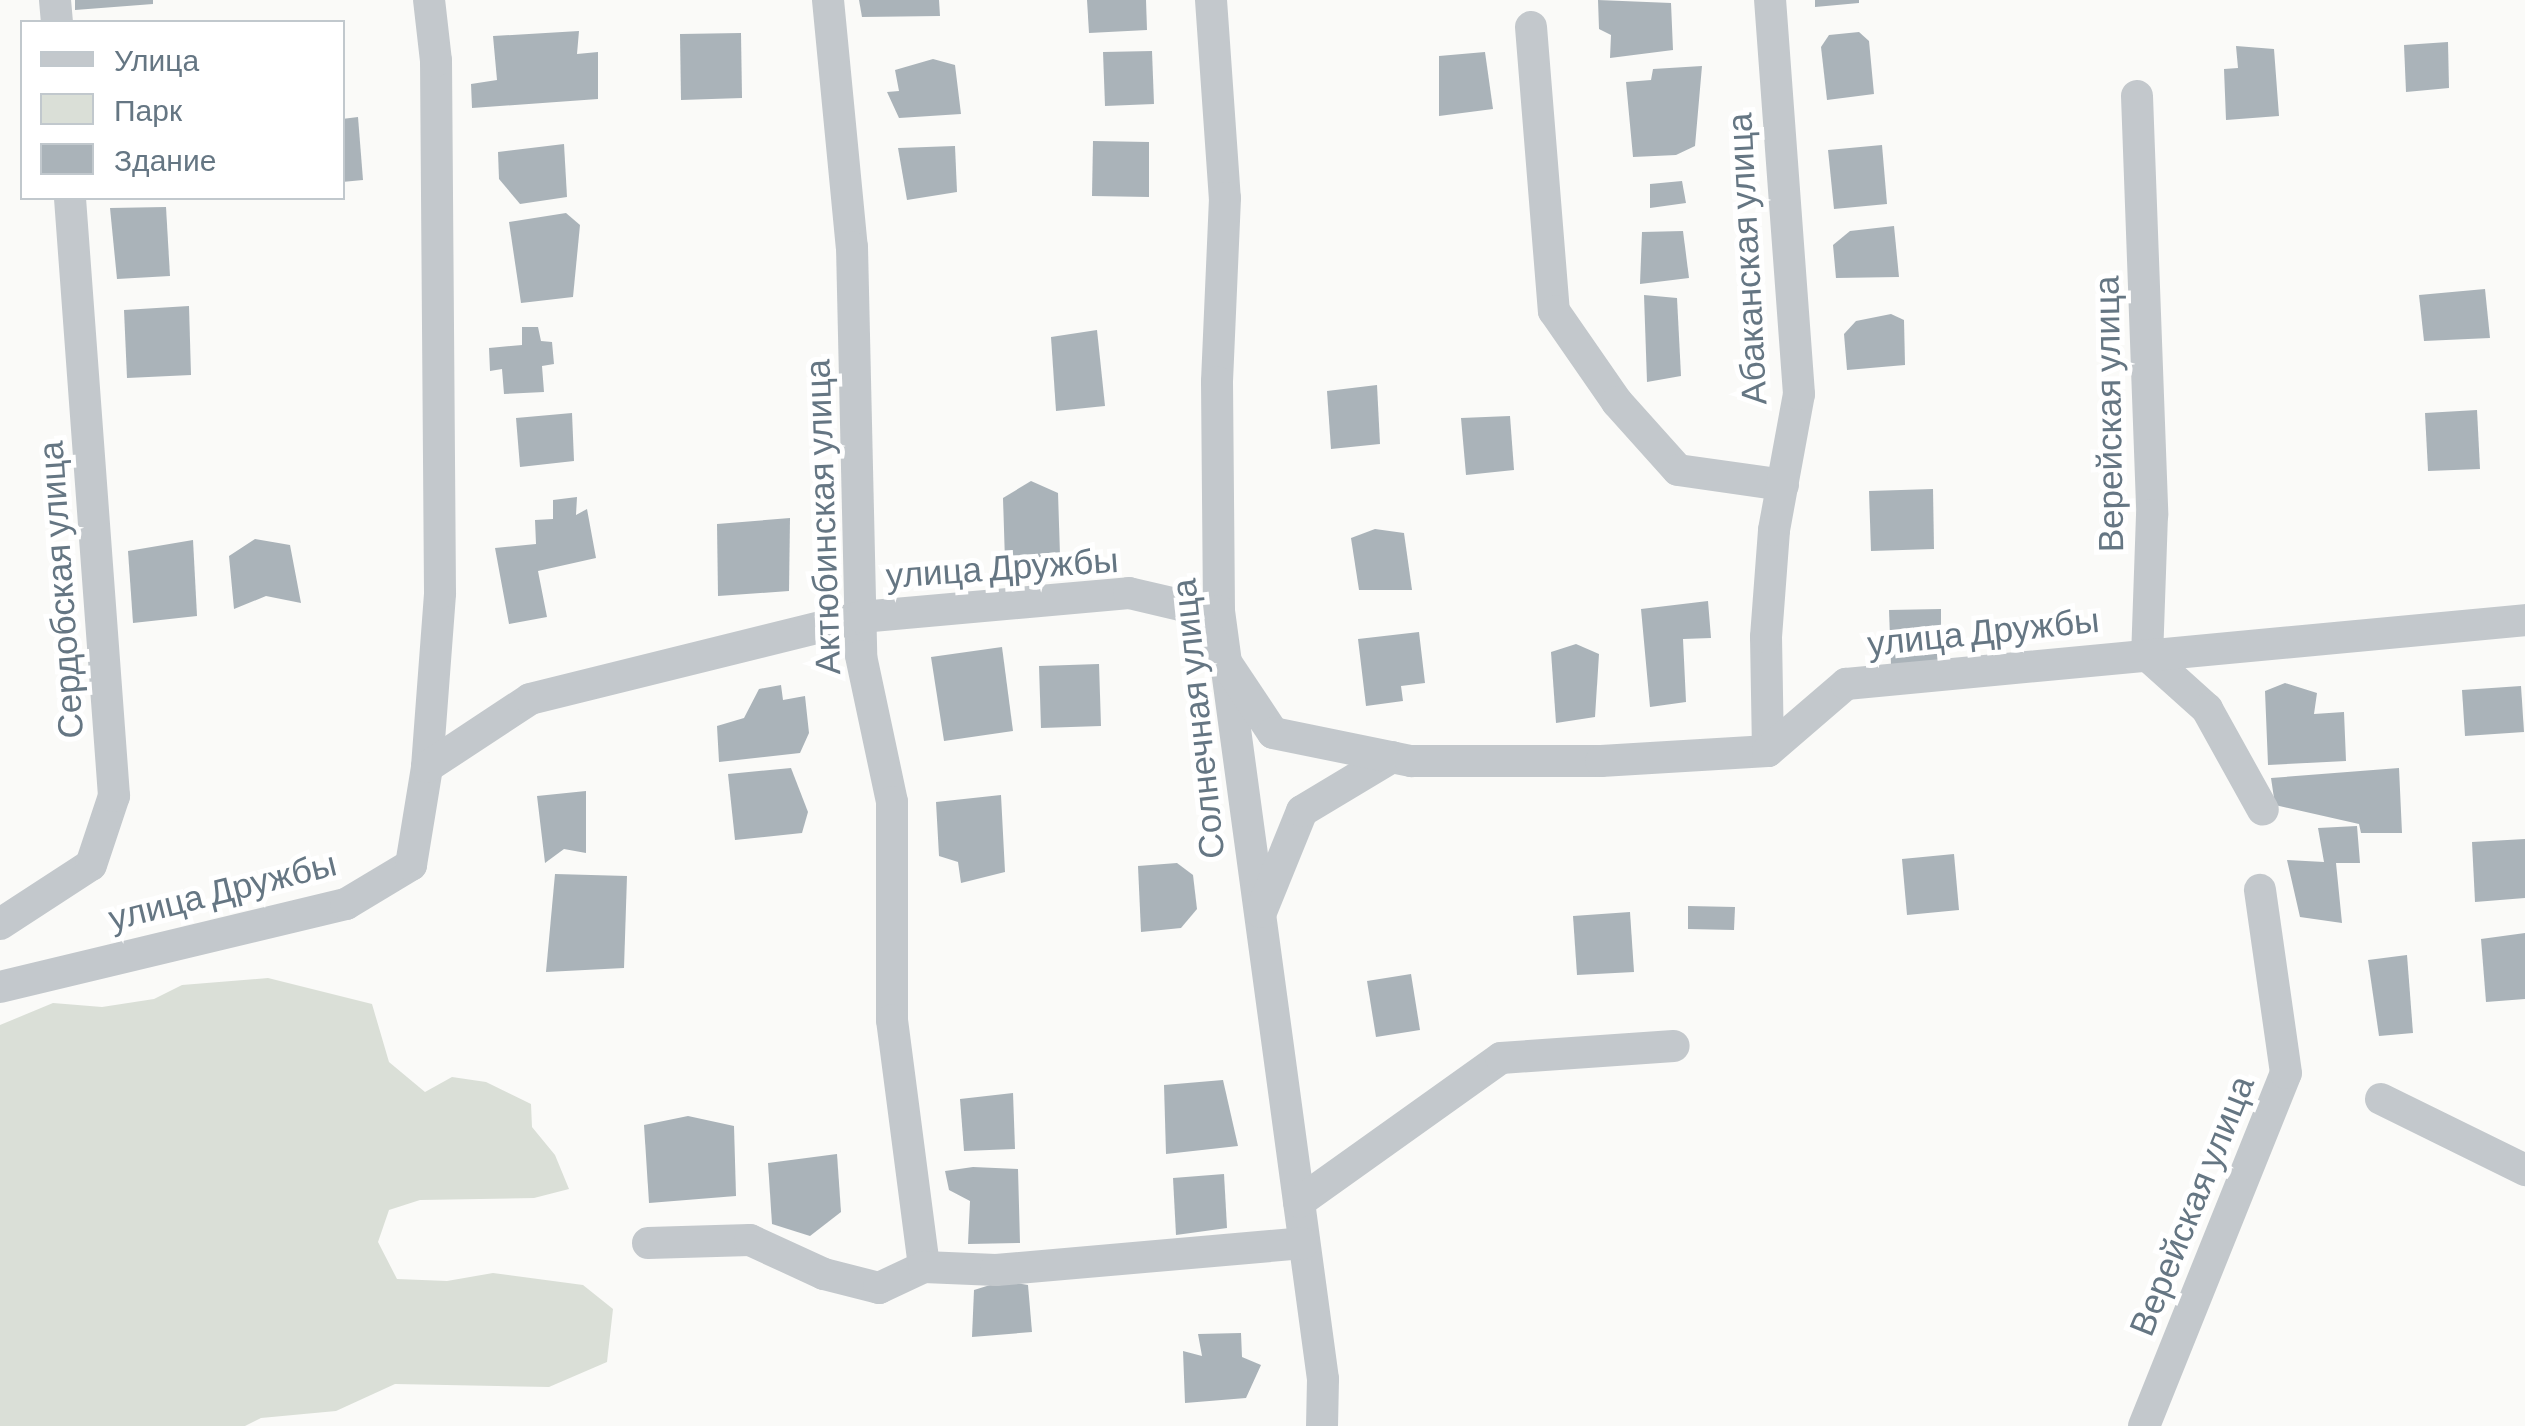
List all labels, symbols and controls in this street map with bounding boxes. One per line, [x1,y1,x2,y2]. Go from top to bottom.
legend [20,20,345,200]
text: Улица [114,41,199,77]
text: Парк [114,91,182,127]
street label: Абаканская улица [1716,112,1774,406]
text: Здание [114,141,216,177]
street label: Верейская улица [2084,275,2130,553]
street label: Актюбинская улица [795,359,847,675]
street label: Сердобская улица [28,440,90,740]
street label: улица Дружбы [884,537,1120,595]
street label: Солнечная улица [1160,577,1232,861]
street label: улица Дружбы [1865,597,2101,663]
street label: улица Дружбы [104,840,340,938]
street label: Верейская улица [2119,1069,2261,1341]

